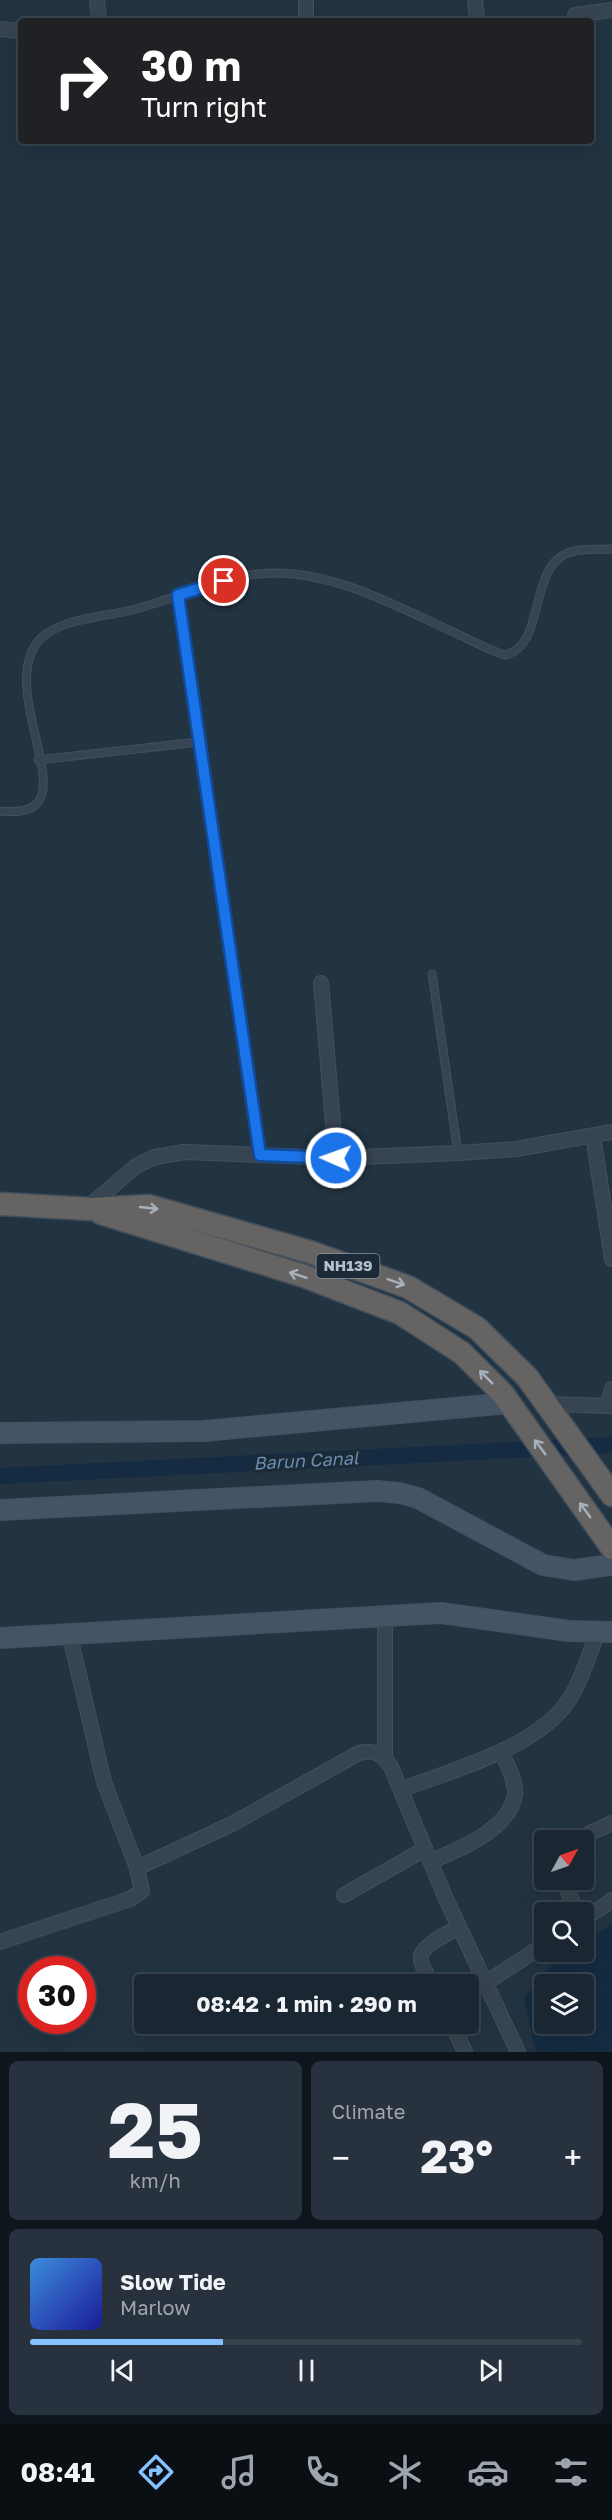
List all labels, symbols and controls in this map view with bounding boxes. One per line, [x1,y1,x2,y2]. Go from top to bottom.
text: 30 m [141,40,241,90]
icon: right [42,42,120,120]
text: Turn right [141,91,267,123]
pin [198,555,249,606]
icon: arrive [207,564,240,597]
position arrow [304,1126,368,1190]
one-way arrow [139,1203,158,1214]
road number: NH139 [316,1254,380,1278]
one-way arrow [289,1269,308,1280]
one-way arrow [386,1278,404,1289]
one-way arrow [478,1370,493,1385]
one-way arrow [533,1439,546,1455]
water label: Barun Canal [253,1446,360,1474]
one-way arrow [578,1502,591,1518]
north arrow [534,1830,594,1890]
map controls [534,1830,594,2034]
button: search [534,1902,594,1962]
speed limit sign: 30 [18,1956,96,2034]
button: layers [534,1974,594,2034]
text: 08:42 · 1 min · 290 m [196,1990,417,2017]
text: 25 [108,2082,203,2175]
text: Climate [332,2099,405,2123]
text: 23° [421,2129,493,2183]
text: − [332,2138,350,2177]
text: + [564,2138,582,2177]
text: km/h [130,2168,181,2192]
text: Slow Tide [120,2268,226,2295]
text: Marlow [120,2295,191,2319]
icon: previous [106,2354,139,2387]
icon: pause [290,2354,323,2387]
icon: next [474,2354,507,2387]
icon: directions [135,2451,177,2493]
icon: music [218,2451,260,2493]
icon: phone [301,2451,343,2493]
icon: climate [384,2451,426,2493]
icon: car [467,2451,509,2493]
icon: filters [550,2451,592,2493]
text: 08:41 [20,2456,95,2488]

